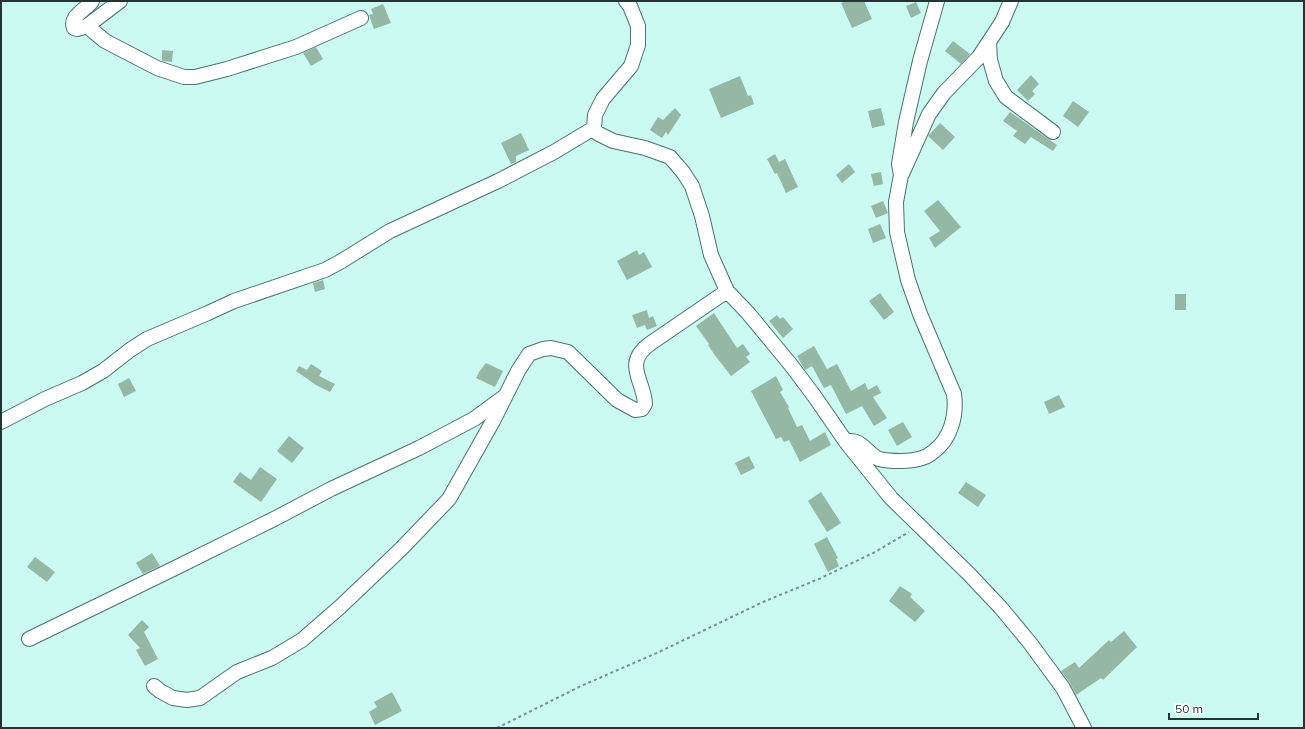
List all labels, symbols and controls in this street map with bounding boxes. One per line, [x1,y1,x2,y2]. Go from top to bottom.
scale bar [1169,695,1258,721]
text: 50 m [1175,701,1203,716]

